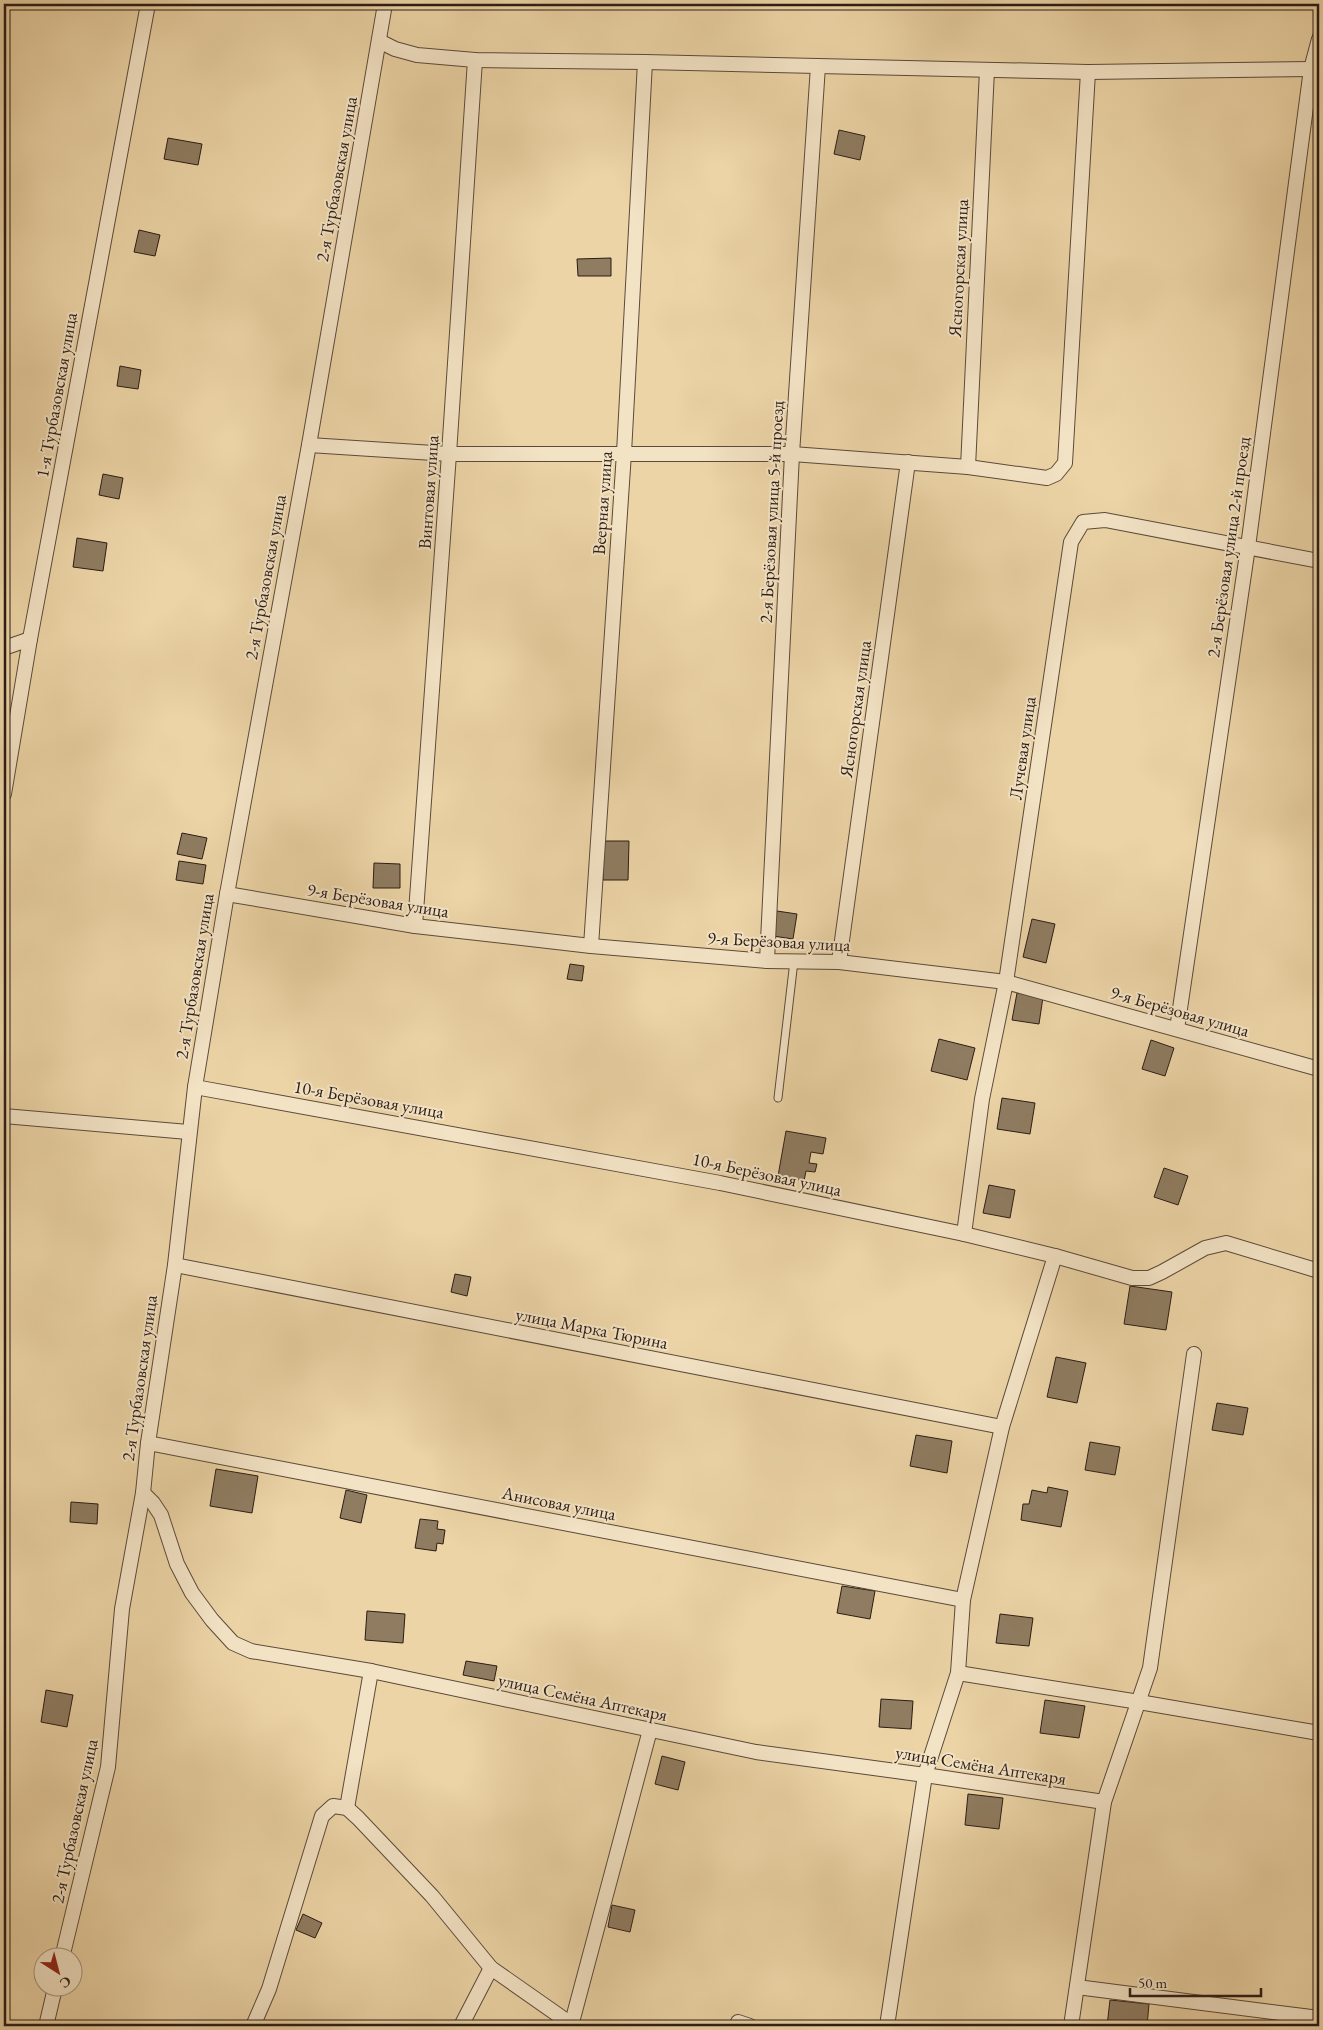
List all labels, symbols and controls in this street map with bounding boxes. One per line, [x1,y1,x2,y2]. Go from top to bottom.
street label: 2-я Турбазовская улица [310,94,362,263]
street label: Ясногорская улица [943,198,973,339]
street label: 1-я Турбазовская улица [30,310,82,479]
street label: 2-я Берёзовая улица 5-й проезд [754,400,788,624]
street label: Винтовая улица [413,433,444,550]
street label: 2-я Берёзовая улица 2-й проезд [1201,435,1255,659]
street label: Веерная улица [587,450,617,556]
street label: 2-я Турбазовская улица [239,492,291,661]
street label: Ясногорская улица [834,638,876,780]
street label: Лучевая улица [1003,694,1041,801]
street label: 9-я Берёзовая улица [305,877,451,923]
street label: 2-я Турбазовская улица [170,891,219,1061]
street label: 9-я Берёзовая улица [707,926,852,956]
street label: 9-я Берёзовая улица [1108,980,1253,1042]
street label: 10-я Берёзовая улица [292,1074,447,1124]
street label: 10-я Берёзовая улица [690,1147,845,1201]
street label: 2-я Турбазовская улица [116,1293,162,1463]
street label: улица Марка Тюрина [514,1302,671,1354]
street label: Анисовая улица [499,1480,619,1525]
street label: улица Семёна Аптекаря [496,1668,670,1726]
street label: 2-я Турбазовская улица [45,1736,103,1905]
street label: улица Семёна Аптекаря [894,1740,1068,1790]
north arrow [32,1948,82,1998]
scale bar [1130,1965,1262,1997]
text: С [56,1972,75,1993]
text: 50 m [1138,1973,1167,1992]

